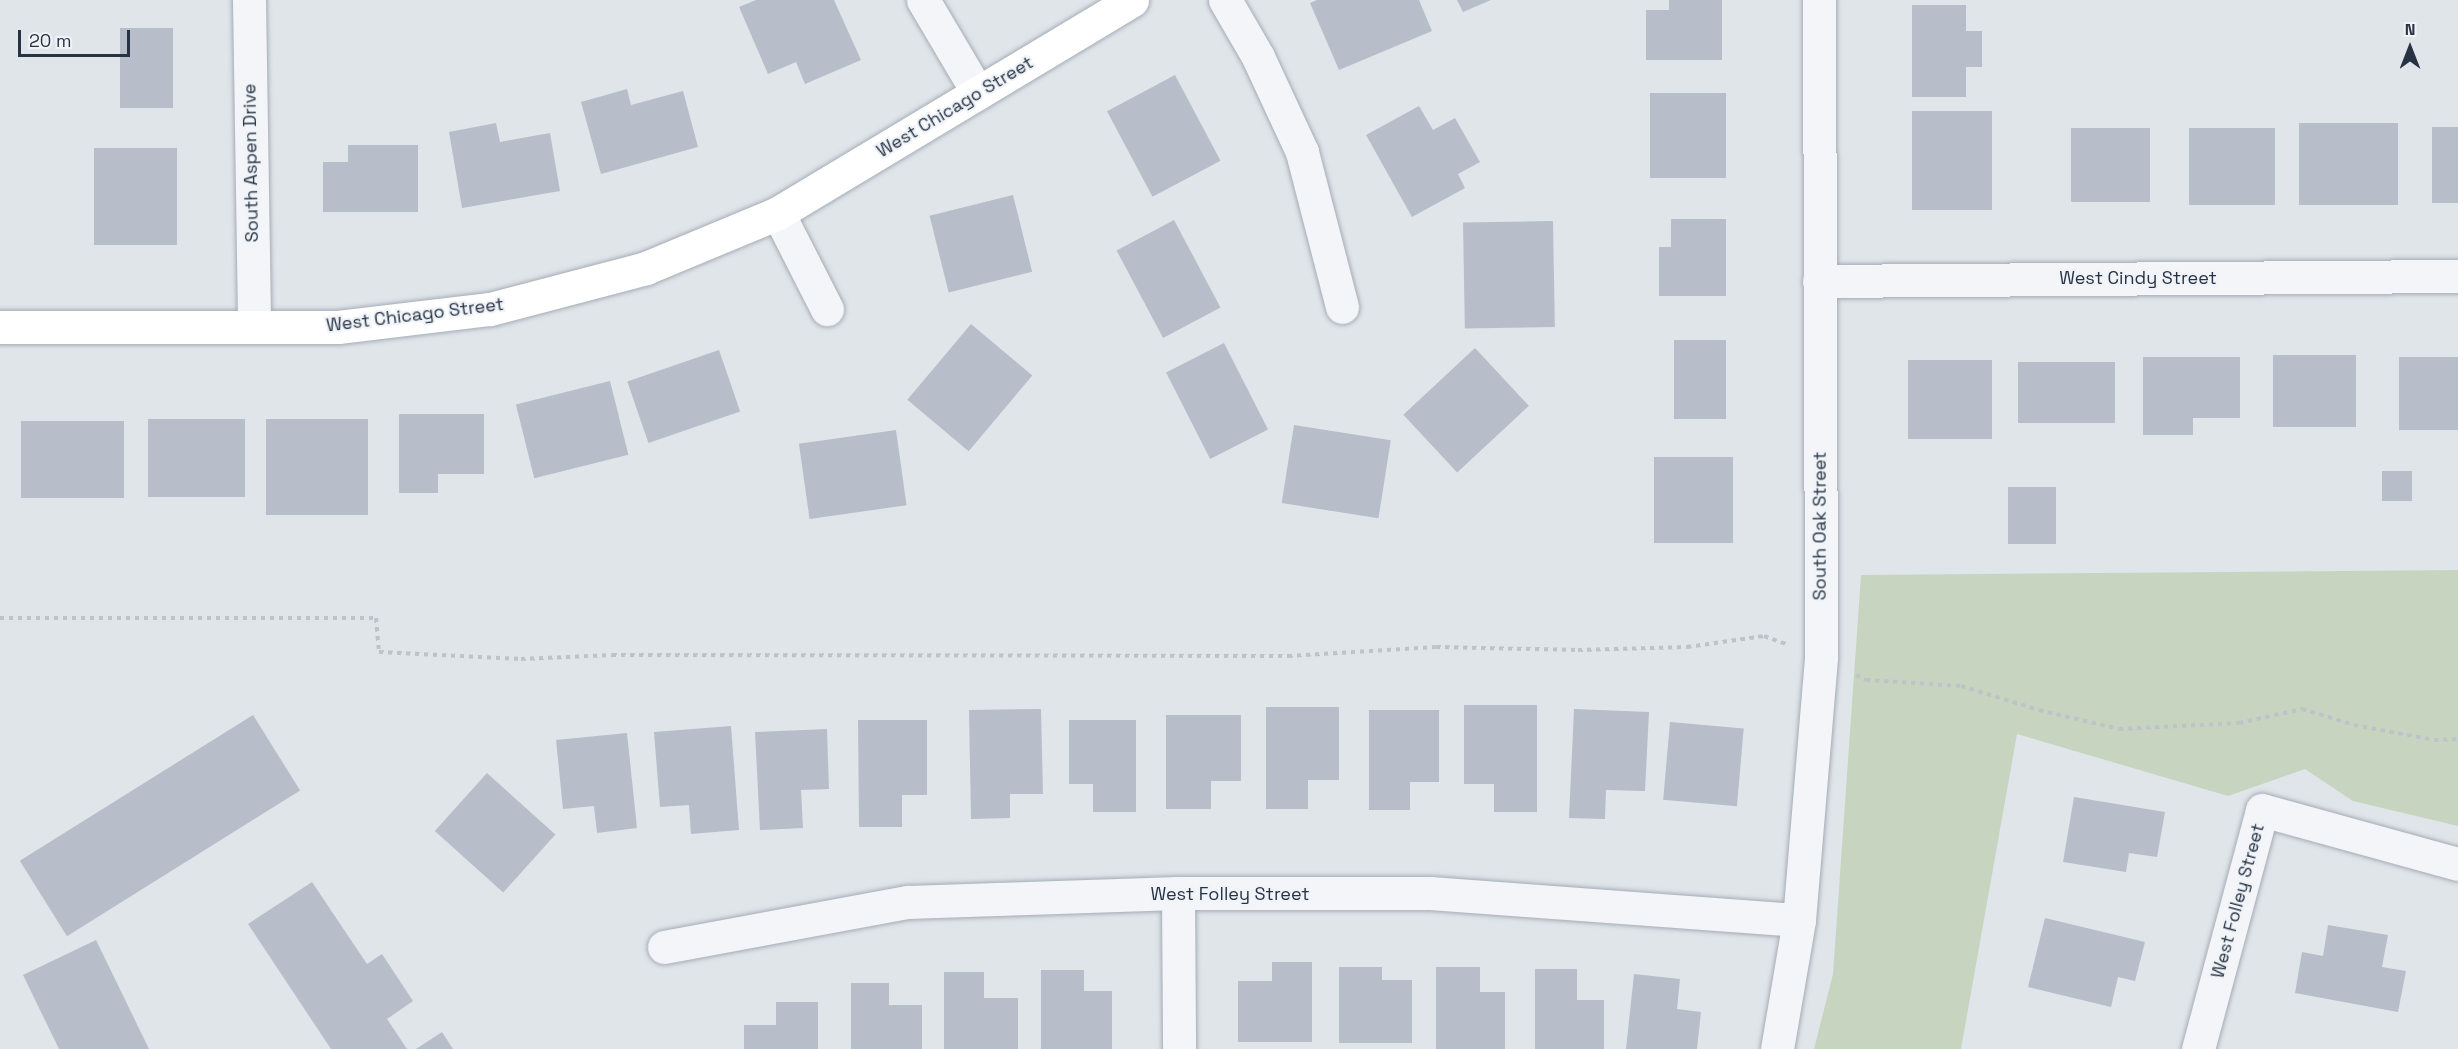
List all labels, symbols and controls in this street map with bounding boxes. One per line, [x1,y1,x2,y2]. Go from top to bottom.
scale bar [21,18,134,56]
north arrow [2380,18,2440,78]
text: N [2405,19,2415,40]
text: 20 m [29,29,72,52]
street label: West Chicago Street [873,52,1037,162]
street label: South Aspen Drive [239,83,263,243]
street label: West Cindy Street [2059,267,2217,289]
street label: West Chicago Street [325,293,505,337]
street label: South Oak Street [1809,452,1831,600]
street label: West Folley Street [2207,821,2269,981]
street label: West Folley Street [1150,883,1310,905]

